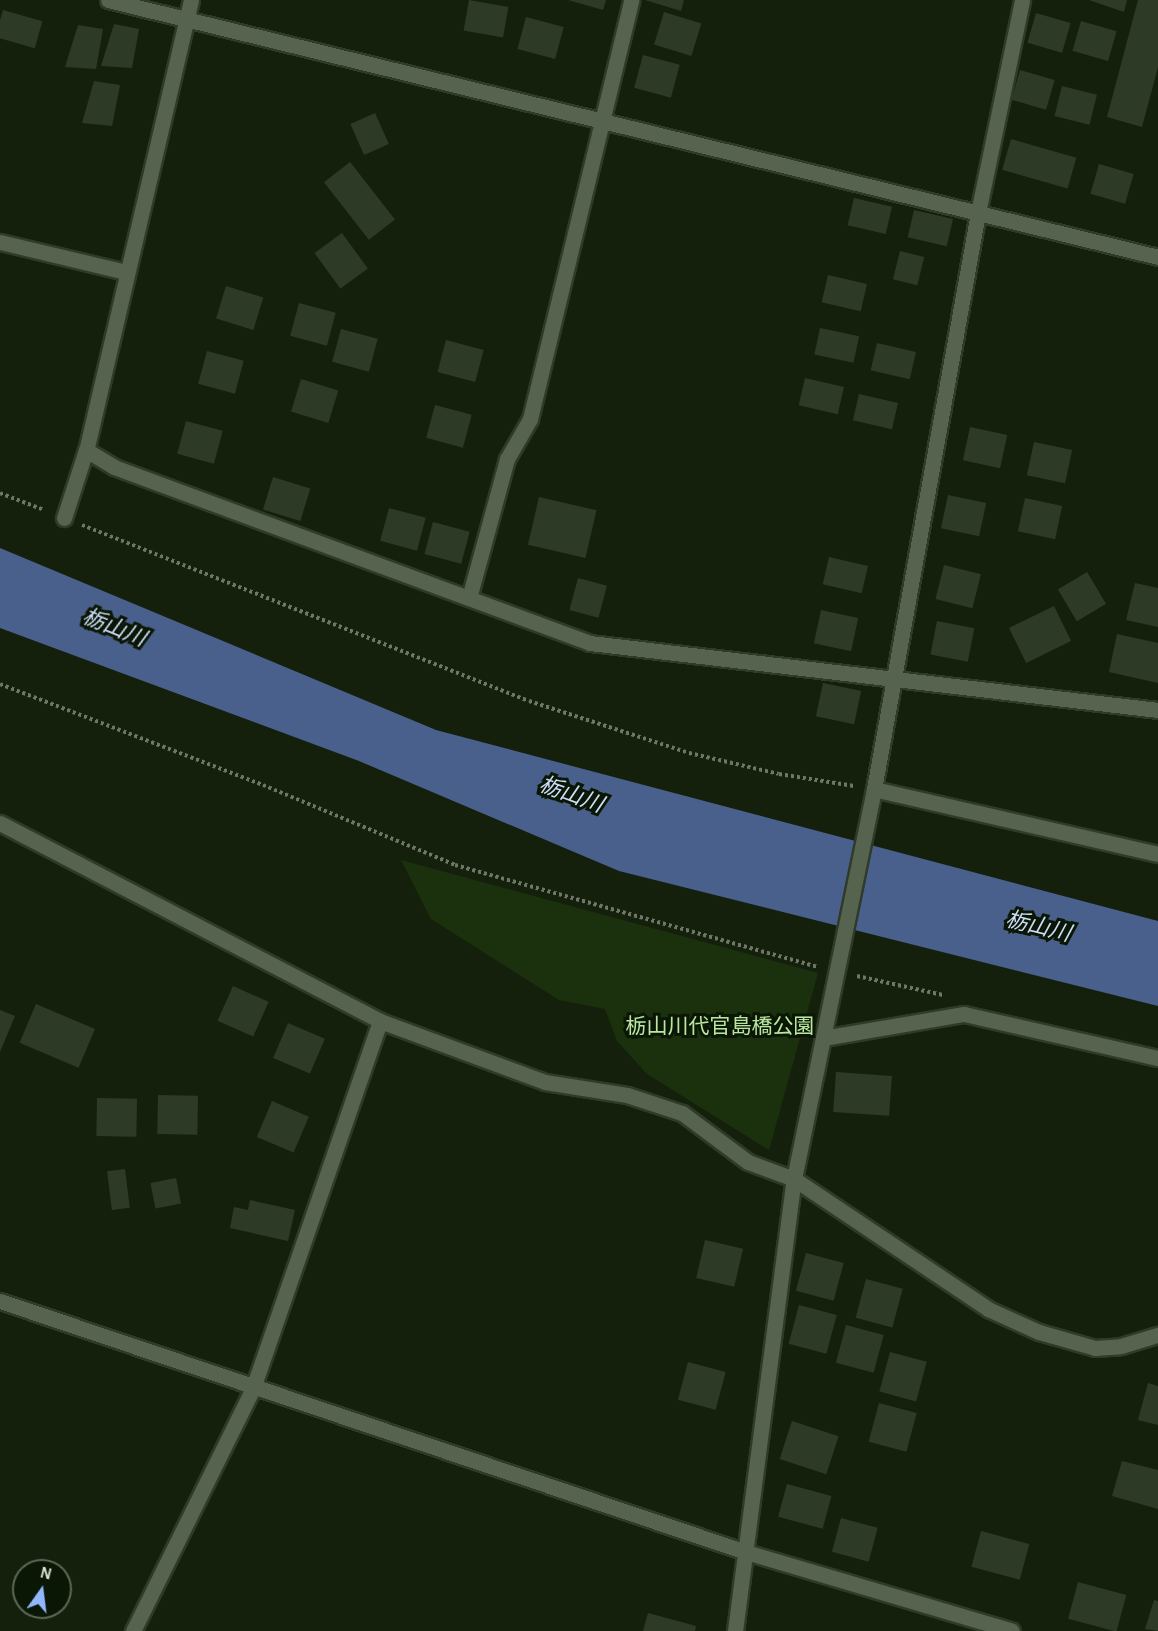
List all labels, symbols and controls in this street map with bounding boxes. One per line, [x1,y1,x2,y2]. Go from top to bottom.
water label: 栃山川 [78,603,150,653]
water label: 栃山川 [535,771,607,819]
water label: 栃山川 [1003,906,1073,948]
park label: 栃山川代官島橋公園 [626,1014,814,1040]
north arrow [12,1559,72,1619]
text: N [39,1564,53,1583]

